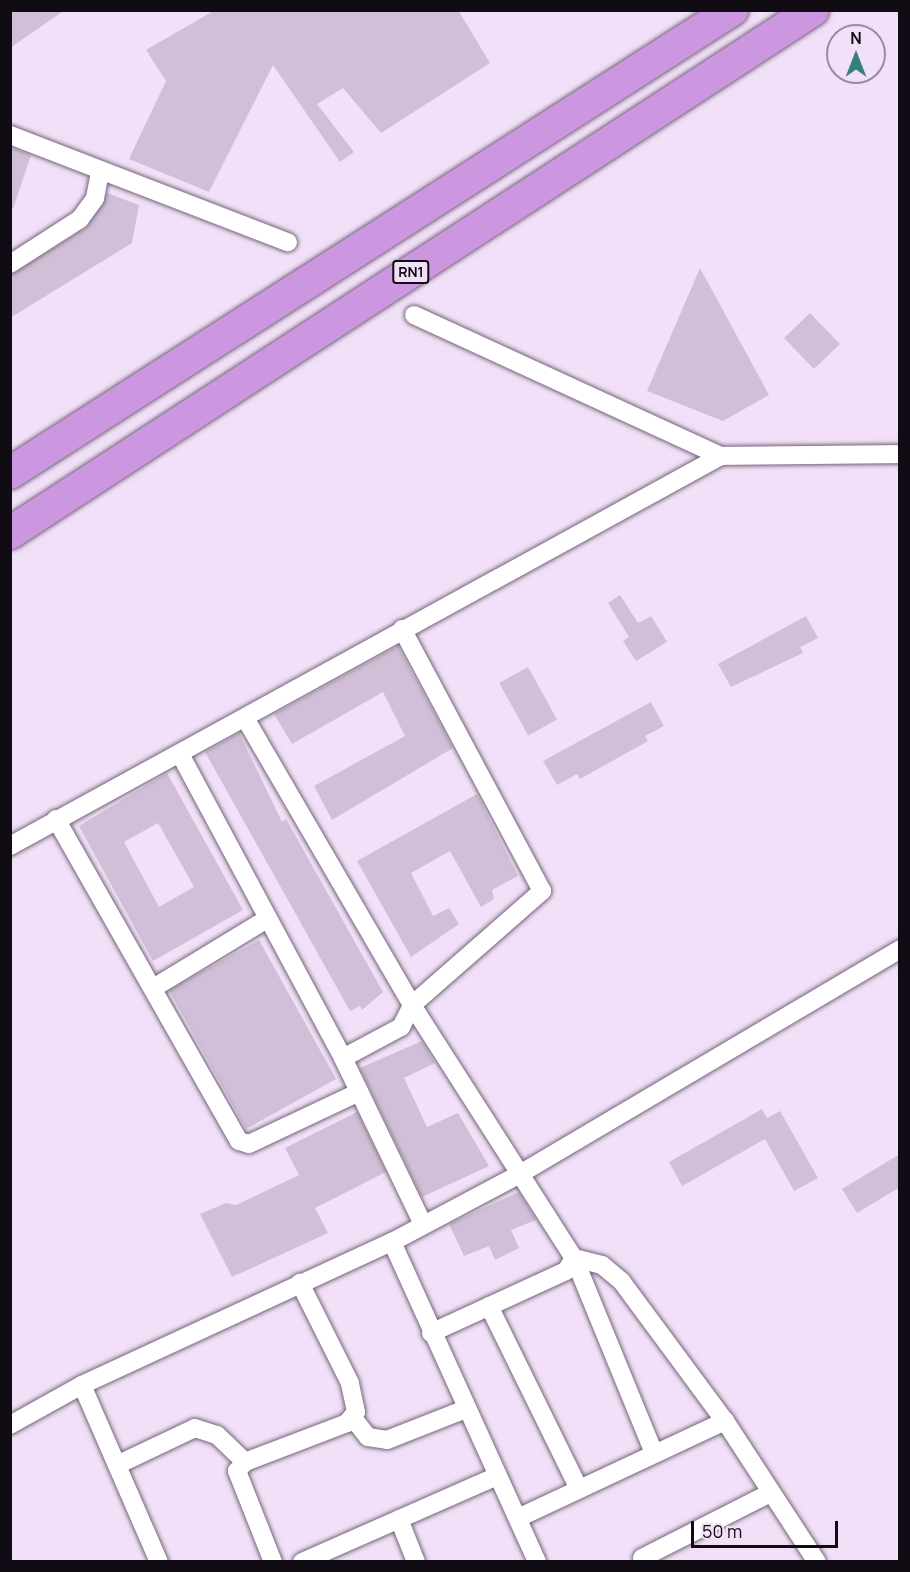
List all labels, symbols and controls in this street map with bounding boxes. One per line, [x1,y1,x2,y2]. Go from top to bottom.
north arrow [826,24,886,84]
text: N [850,27,862,49]
road number: RN1 [392,261,430,283]
scale bar [694,1509,841,1547]
text: 50 m [702,1519,742,1543]

